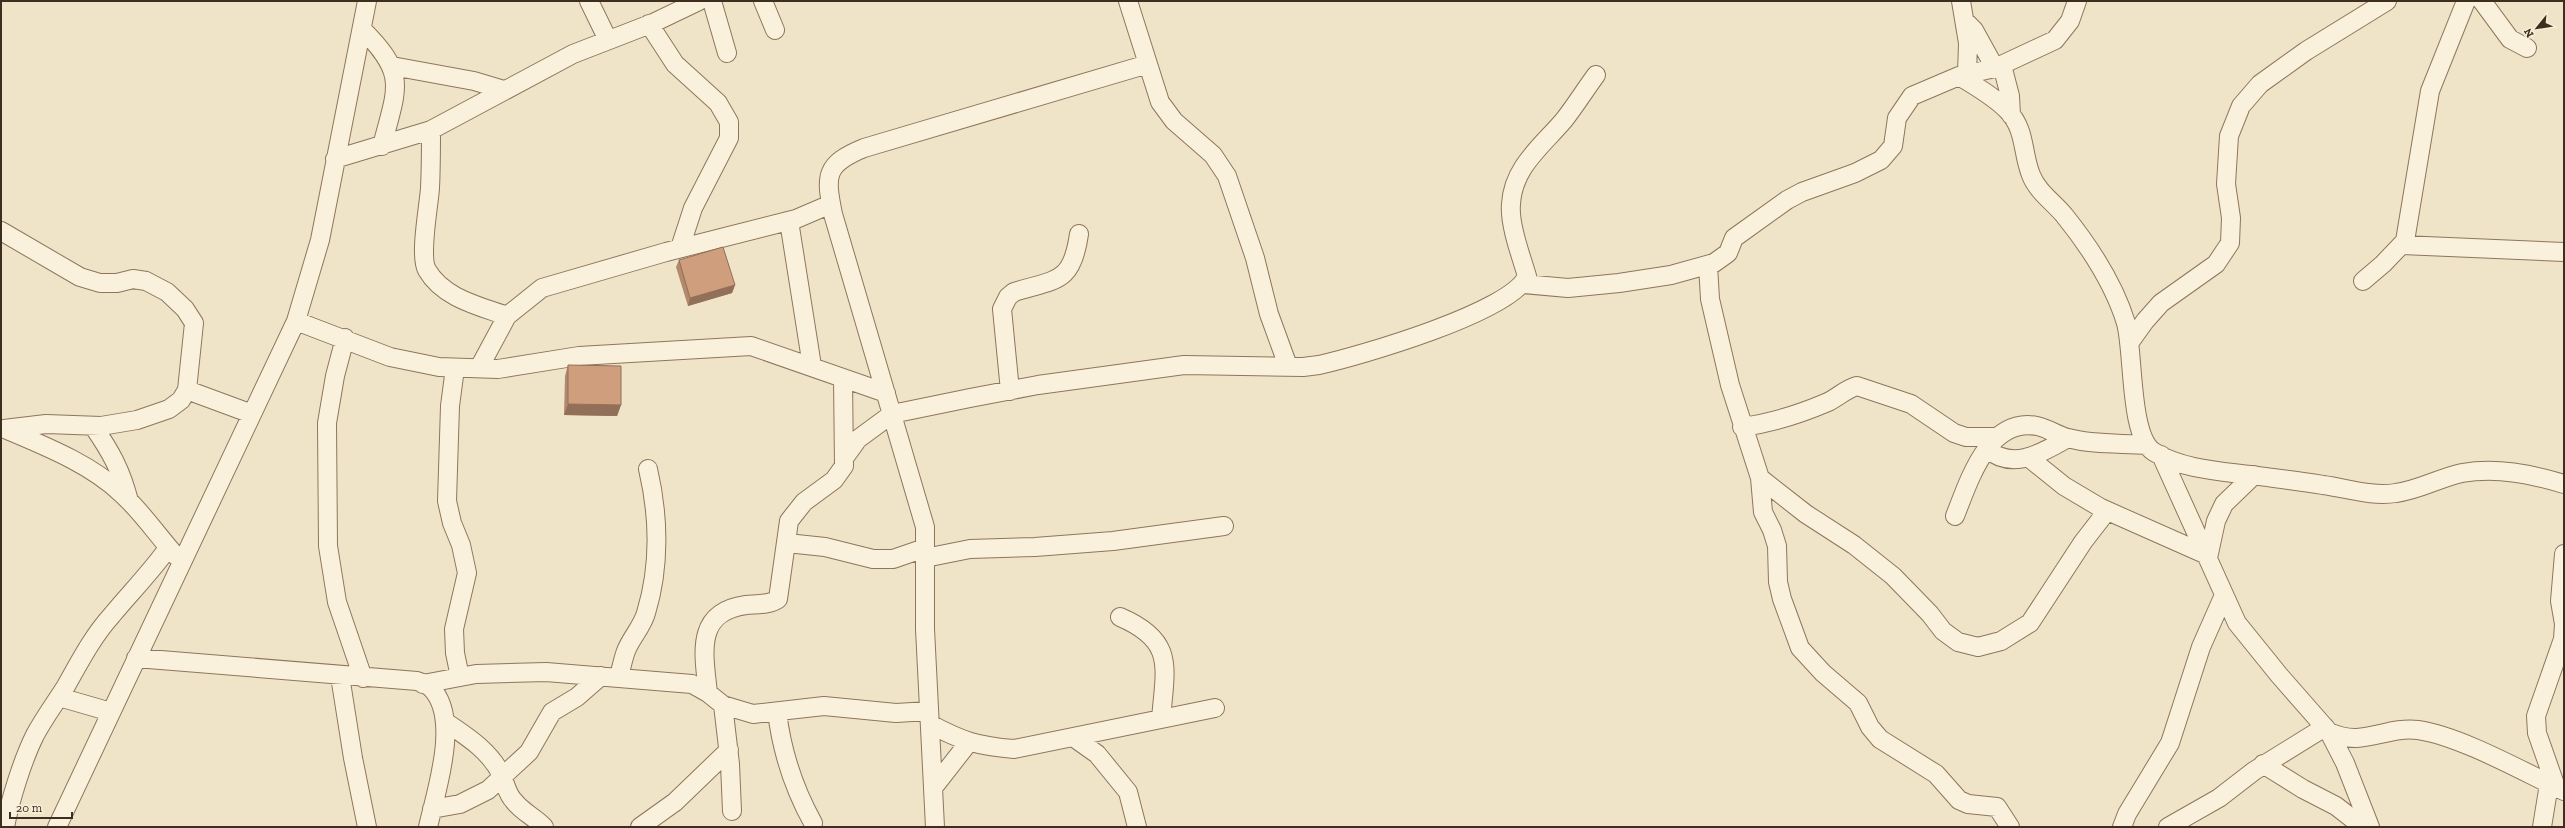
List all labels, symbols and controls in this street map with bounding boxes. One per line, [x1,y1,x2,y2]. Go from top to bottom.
north arrow [2517,8,2557,48]
text: N [2521,25,2536,40]
scale bar [10,794,72,820]
text: 20 m [16,801,43,815]

